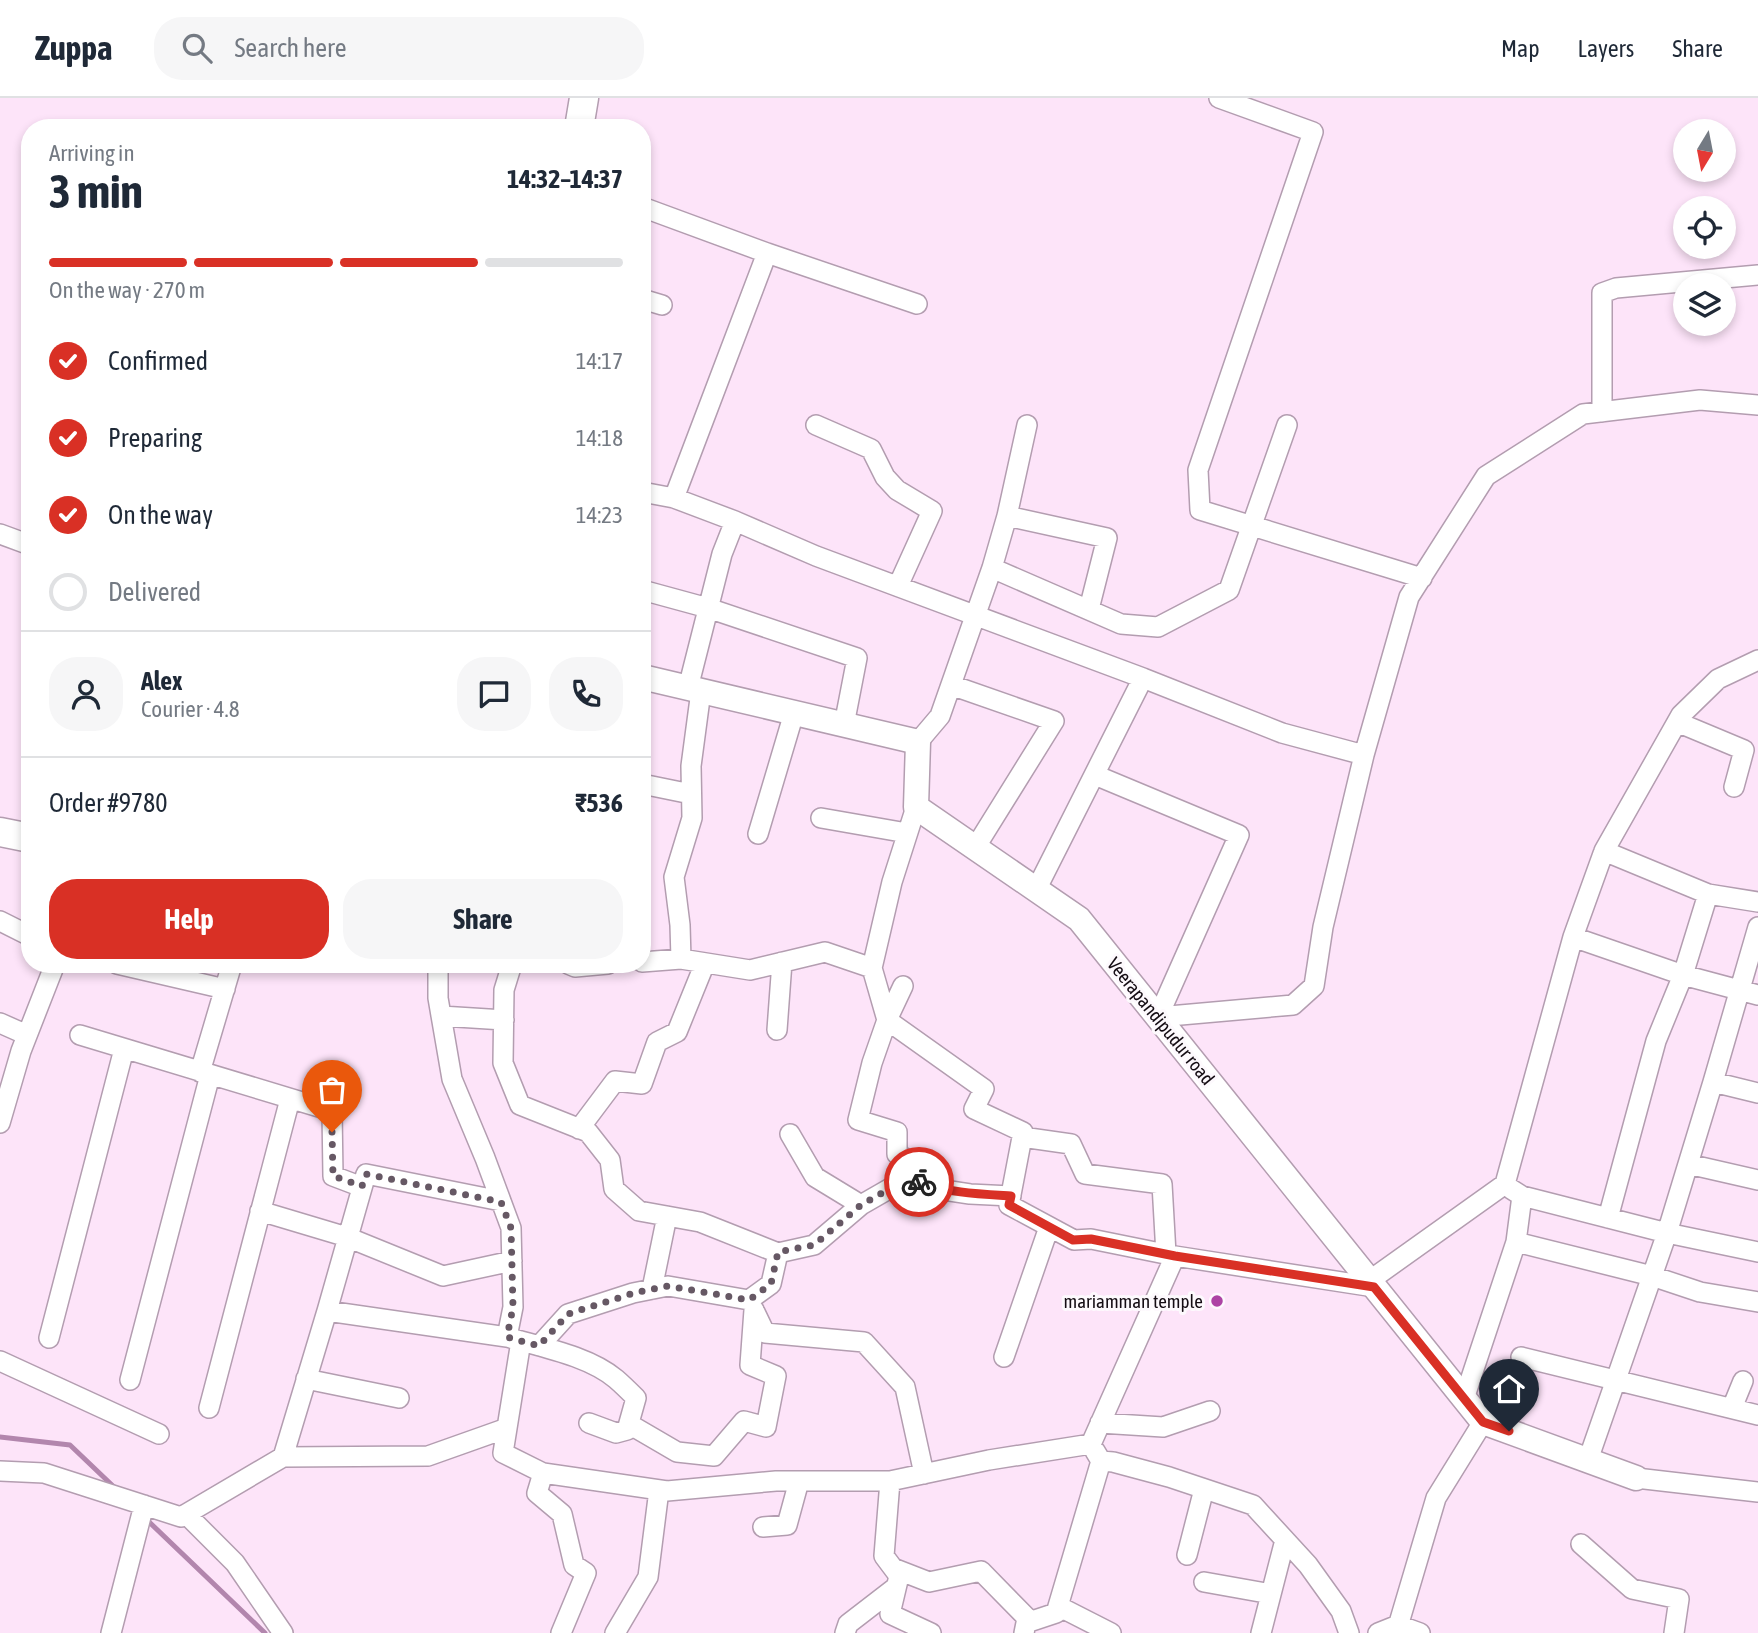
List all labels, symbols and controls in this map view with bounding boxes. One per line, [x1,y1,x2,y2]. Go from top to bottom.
search box [154,17,644,80]
text: Zuppa [35,29,112,67]
icon: search [178,29,216,67]
text: Search here [234,33,347,63]
text: Map [1501,35,1540,62]
text: Layers [1578,35,1634,62]
text: Share [1672,35,1723,62]
north arrow [1673,119,1736,182]
map controls [1673,119,1736,336]
text: Arriving in [49,140,135,166]
text: 14:32–14:37 [507,164,623,194]
text: 3 min [49,165,143,218]
button: locate [1673,196,1736,259]
button: layers [1673,273,1736,336]
text: On the way · 270 m [49,277,205,303]
icon: check [49,342,87,380]
text: Confirmed [108,346,208,376]
text: 14:17 [576,348,623,374]
icon: check [49,419,87,457]
text: Preparing [108,423,202,453]
text: 14:18 [576,425,623,451]
icon: check [49,496,87,534]
text: On the way [108,500,213,530]
text: 14:23 [576,502,623,528]
text: Delivered [108,577,201,607]
button: person [49,657,123,731]
button: chat [457,657,531,731]
button: phone [549,657,623,731]
text: Alex [141,666,182,696]
text: Courier · 4.8 [141,696,240,722]
text: Order #9780 [49,788,168,818]
text: ₹536 [575,788,623,818]
button: Help [49,879,329,959]
button: Share [343,879,623,959]
street label: Veerapandipudur road [1103,953,1219,1089]
pin [302,1060,362,1132]
icon: bag [313,1071,351,1109]
courier [884,1147,954,1217]
icon: bike [900,1163,938,1201]
place label: mariamman temple [1064,1290,1203,1312]
marker: mariamman temple [1209,1293,1225,1309]
pin [1479,1359,1539,1431]
icon: home [1490,1370,1528,1408]

